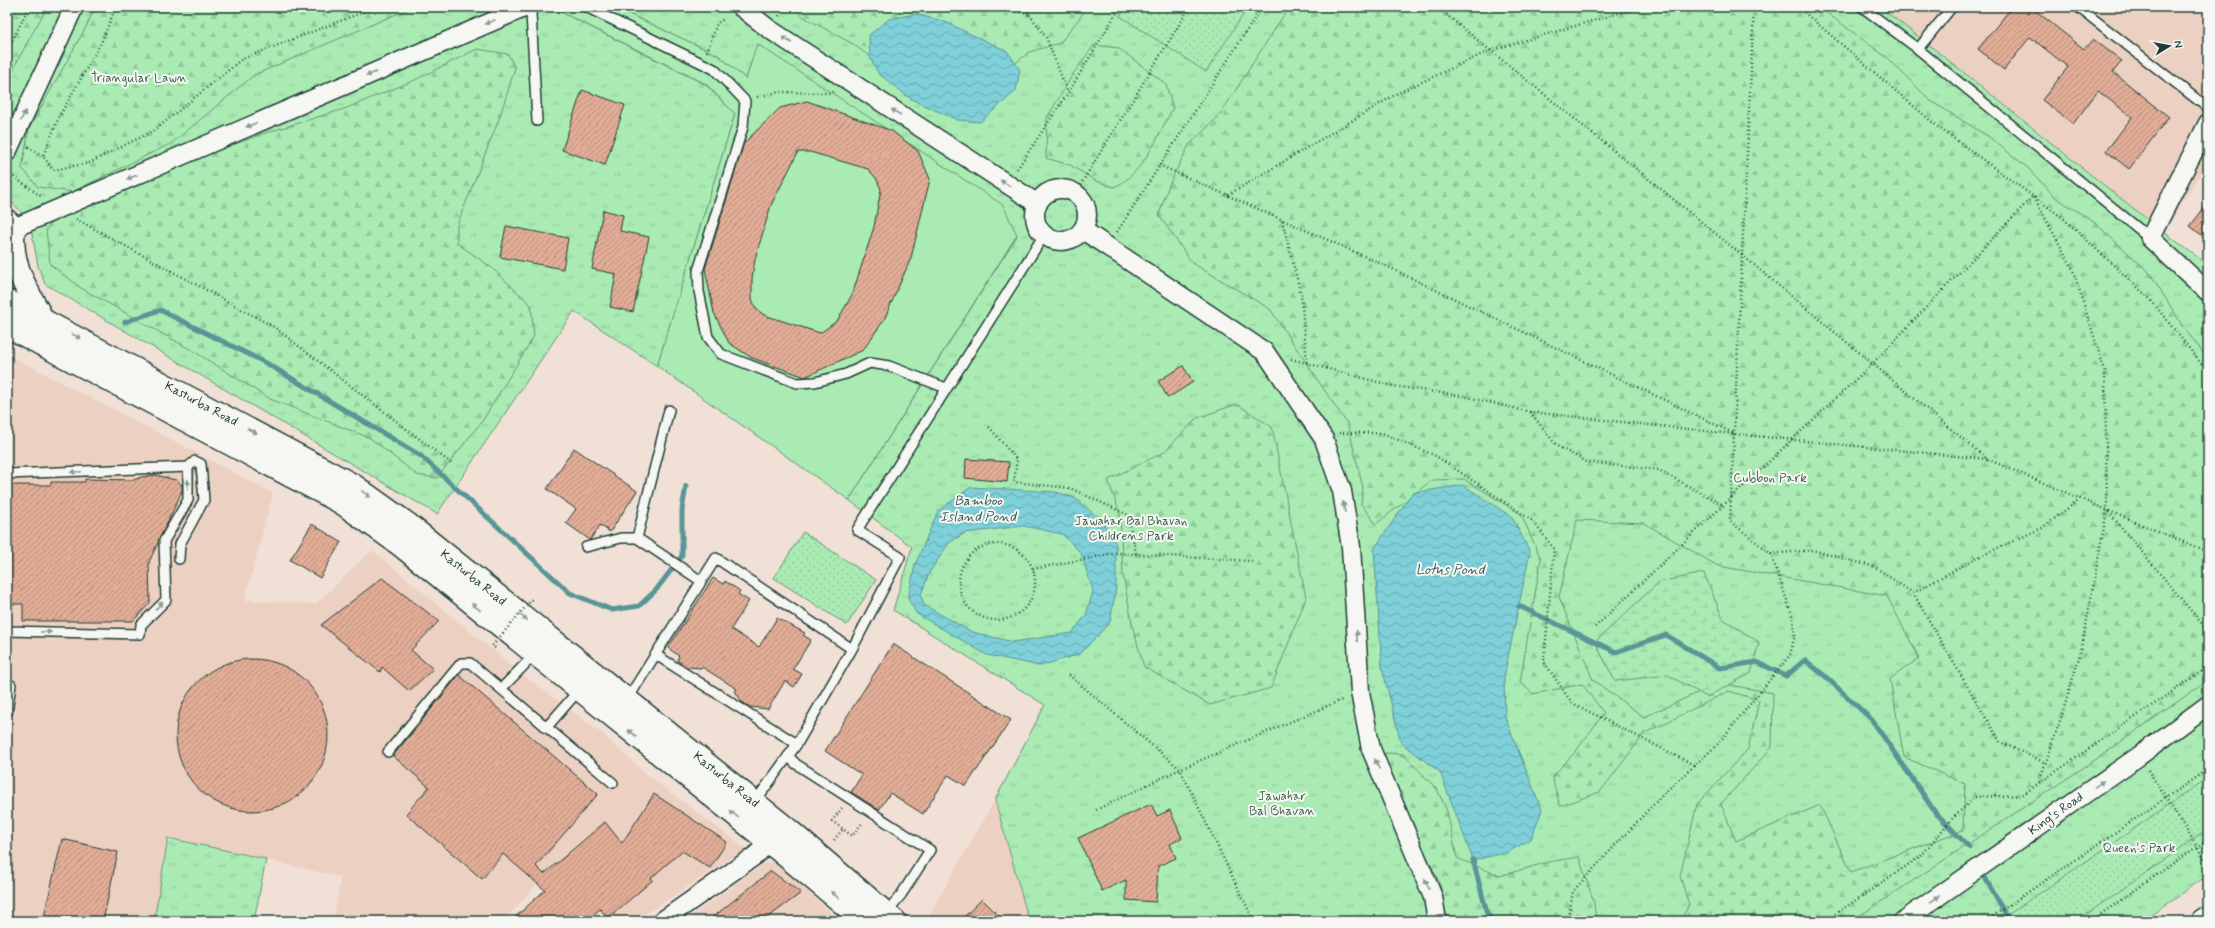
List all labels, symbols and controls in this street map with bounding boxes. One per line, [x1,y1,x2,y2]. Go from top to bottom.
one-way arrow [483,20,495,26]
north arrow [2149,26,2189,66]
one-way arrow [781,37,793,44]
text: N [2170,39,2185,49]
park label: Triangular Lawn [91,70,187,87]
one-way arrow [365,71,376,77]
one-way arrow [891,108,901,116]
one-way arrow [20,110,26,122]
one-way arrow [245,123,257,129]
one-way arrow [125,174,137,180]
one-way arrow [999,179,1011,186]
one-way arrow [70,333,82,340]
street label: Kasturba Road [161,378,241,430]
one-way arrow [246,428,257,435]
one-way arrow [69,469,82,475]
park label: Cubbon Park [1733,470,1807,487]
one-way arrow [185,478,191,491]
one-way arrow [360,490,371,498]
water label: Bamboo Island Pond [940,492,1018,526]
one-way arrow [1341,501,1347,513]
park label: Jawahar Bal Bhavan Childrens Park [1075,513,1187,545]
street label: Kasturba Road [436,546,510,610]
water label: Lotus Pond [1416,561,1486,579]
one-way arrow [155,601,164,611]
one-way arrow [471,603,482,612]
one-way arrow [517,613,528,622]
one-way arrow [40,629,52,636]
one-way arrow [1353,630,1360,642]
one-way arrow [627,728,638,737]
street label: Kasturba Road [689,748,763,812]
one-way arrow [1374,757,1380,769]
one-way arrow [2093,780,2104,788]
park label: Jawahar Bal Bhavan [1249,788,1315,820]
street label: King's Road [2025,789,2088,840]
one-way arrow [728,809,739,818]
park label: Queen's Park [2103,840,2176,857]
one-way arrow [1424,878,1430,889]
one-way arrow [830,891,840,900]
one-way arrow [1929,895,1940,903]

